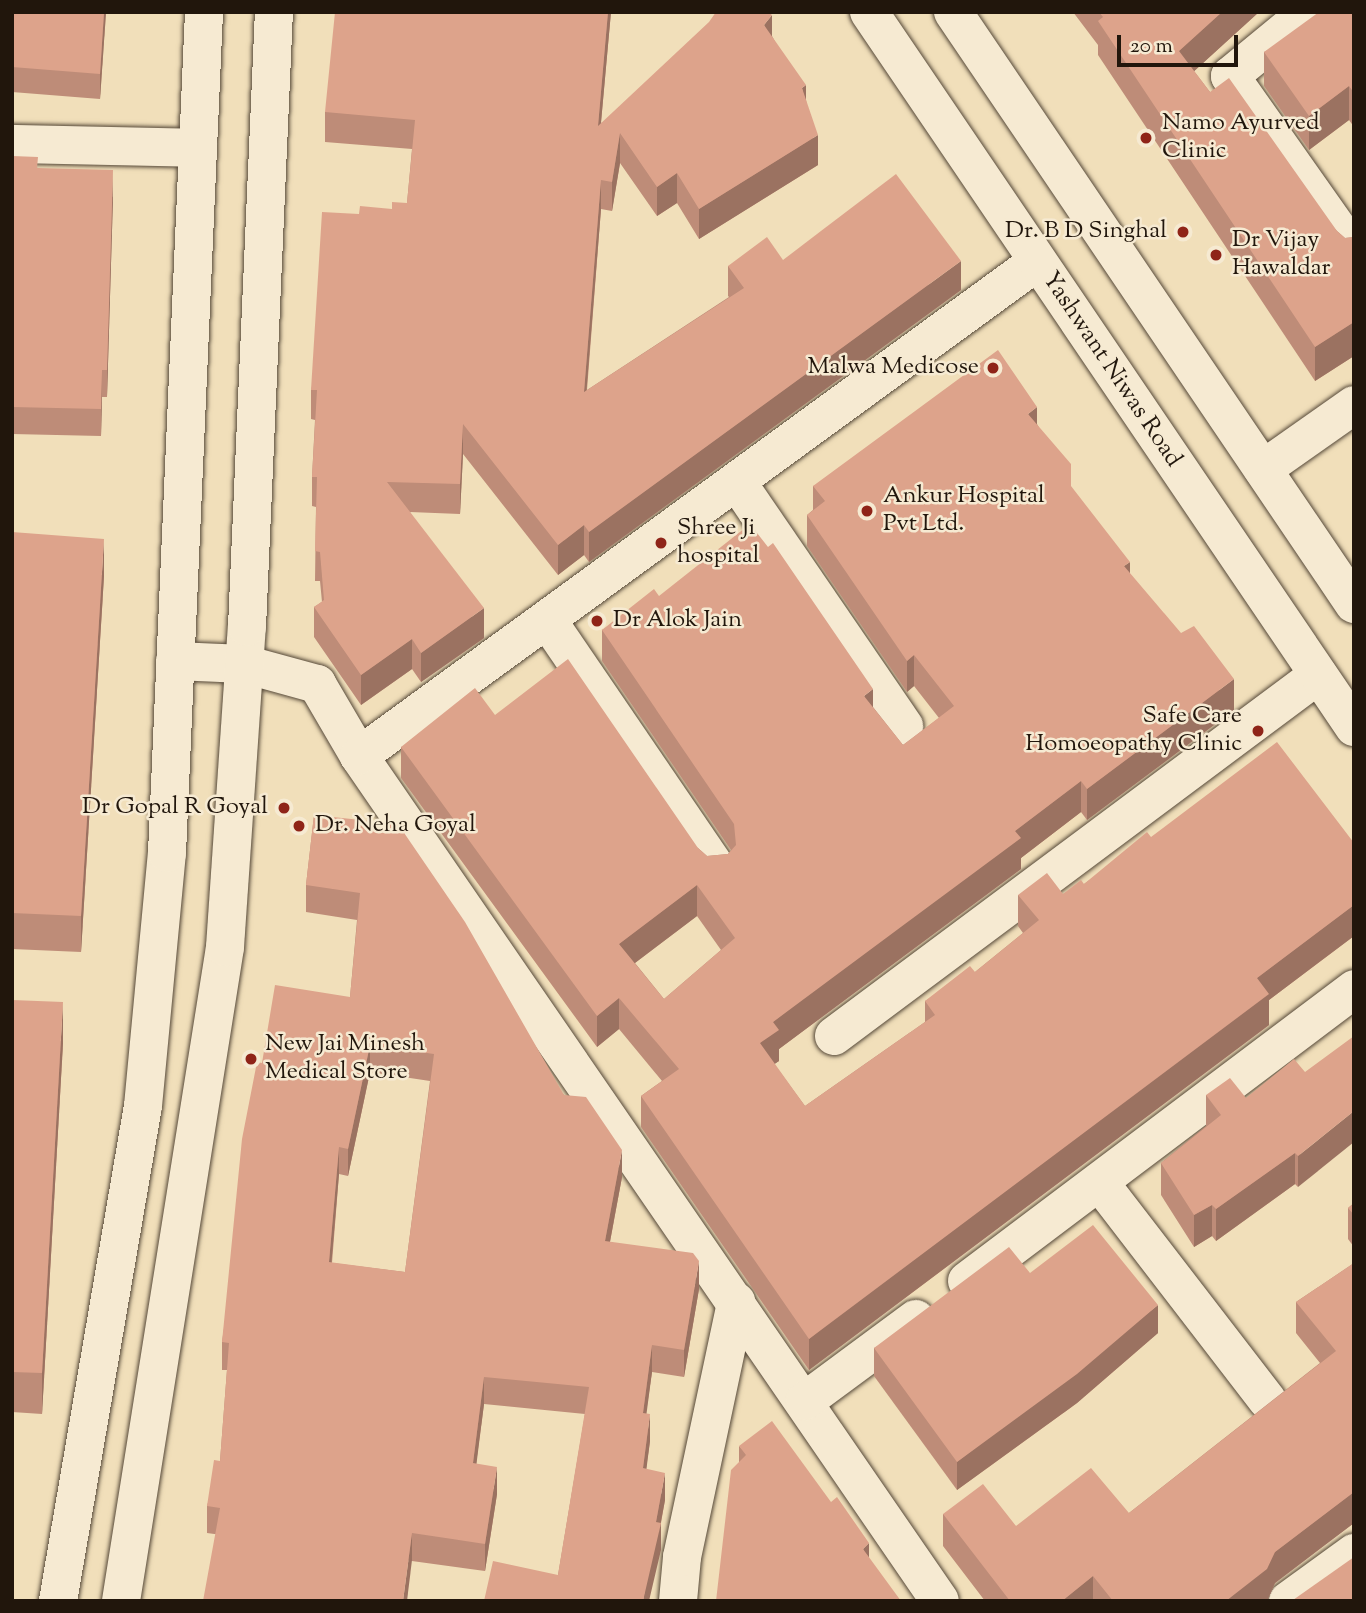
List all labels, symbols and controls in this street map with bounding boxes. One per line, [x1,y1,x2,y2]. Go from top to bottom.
scale bar [1121,21,1242,65]
text: 20 m [1130,32,1173,62]
place label: Namo Ayurved Clinic [1162,110,1320,166]
marker: Namo Ayurved Clinic [1136,128,1156,148]
place label: Dr. B D Singhal [1005,218,1167,246]
marker: Dr. B D Singhal [1173,222,1193,242]
place label: Dr Vijay Hawaldar [1232,227,1330,283]
marker: Dr Vijay Hawaldar [1206,245,1226,265]
street label: Yashwant Niwas Road [1035,267,1187,473]
place label: Malwa Medicose [808,354,979,382]
marker: Malwa Medicose [985,360,1001,376]
place label: Ankur Hospital Pvt Ltd. [883,483,1045,539]
marker: Ankur Hospital Pvt Ltd. [857,501,877,521]
place label: Shree Ji hospital [677,515,759,571]
marker: Shree Ji hospital [651,533,671,553]
place label: Dr Alok Jain [613,607,742,635]
marker: Dr Alok Jain [587,611,607,631]
place label: Safe Care Homoeopathy Clinic [1025,703,1242,759]
marker: Safe Care Homoeopathy Clinic [1248,721,1268,741]
place label: Dr Gopal R Goyal [82,794,268,822]
marker: Dr Gopal R Goyal [274,798,294,818]
place label: Dr. Neha Goyal [315,812,476,840]
marker: Dr. Neha Goyal [289,816,309,836]
place label: New Jai Minesh Medical Store [265,1031,425,1087]
marker: New Jai Minesh Medical Store [243,1051,259,1067]

